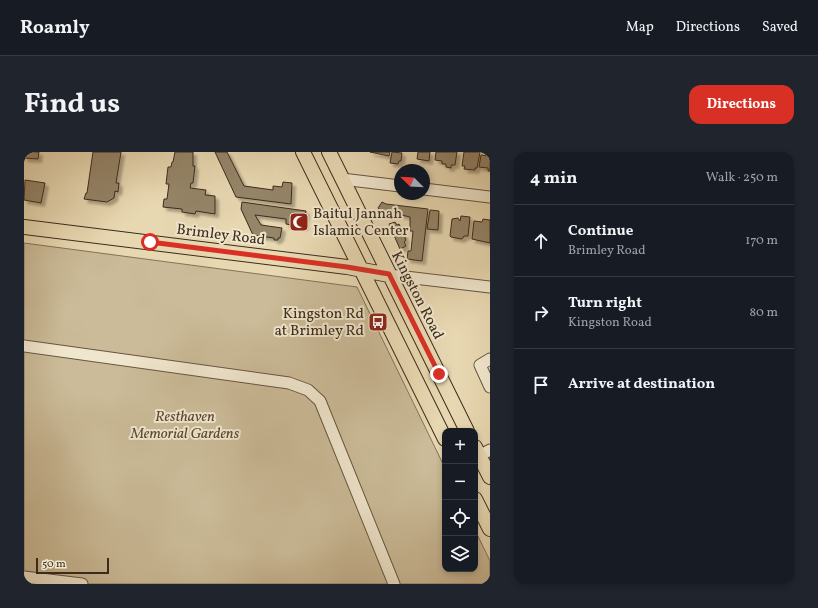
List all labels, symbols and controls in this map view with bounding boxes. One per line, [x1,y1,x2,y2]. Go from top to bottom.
text: Roamly [20,15,90,41]
text: Map [626,18,654,37]
text: Directions [676,18,740,37]
text: Saved [762,18,798,37]
text: Find us [24,85,120,124]
button: Directions [689,85,794,124]
north arrow [394,164,430,200]
text: 4 min [530,167,577,190]
text: Walk · 250 m [706,169,778,187]
place label: Baitul Jannah Islamic Center [313,204,409,242]
mosque icon: Baitul Jannah Islamic Center [288,211,310,233]
street label: Brimley Road [175,220,266,251]
text: Continue [568,221,633,242]
icon: ahead [530,230,552,252]
text: 170 m [745,232,778,250]
route start [141,233,159,251]
text: Brimley Road [568,242,645,260]
street label: Kingston Road [385,248,448,344]
text: Turn right [568,293,642,314]
icon: right [530,302,552,324]
place label: Kingston Rd at Brimley Rd [275,304,364,342]
text: 80 m [749,304,778,322]
bus stop icon: Kingston Rd at Brimley Rd [367,311,389,333]
text: Kingston Road [568,314,652,332]
route end [430,365,448,383]
icon: arrive [530,374,552,396]
text: Arrive at destination [568,374,715,395]
park label: Resthaven Memorial Gardens [130,407,240,445]
map controls [442,428,478,572]
button: + [442,428,478,464]
button: − [442,464,478,500]
button: locate [442,500,478,536]
button: layers [442,536,478,572]
scale bar [36,556,109,575]
text: 50 m [42,557,66,572]

